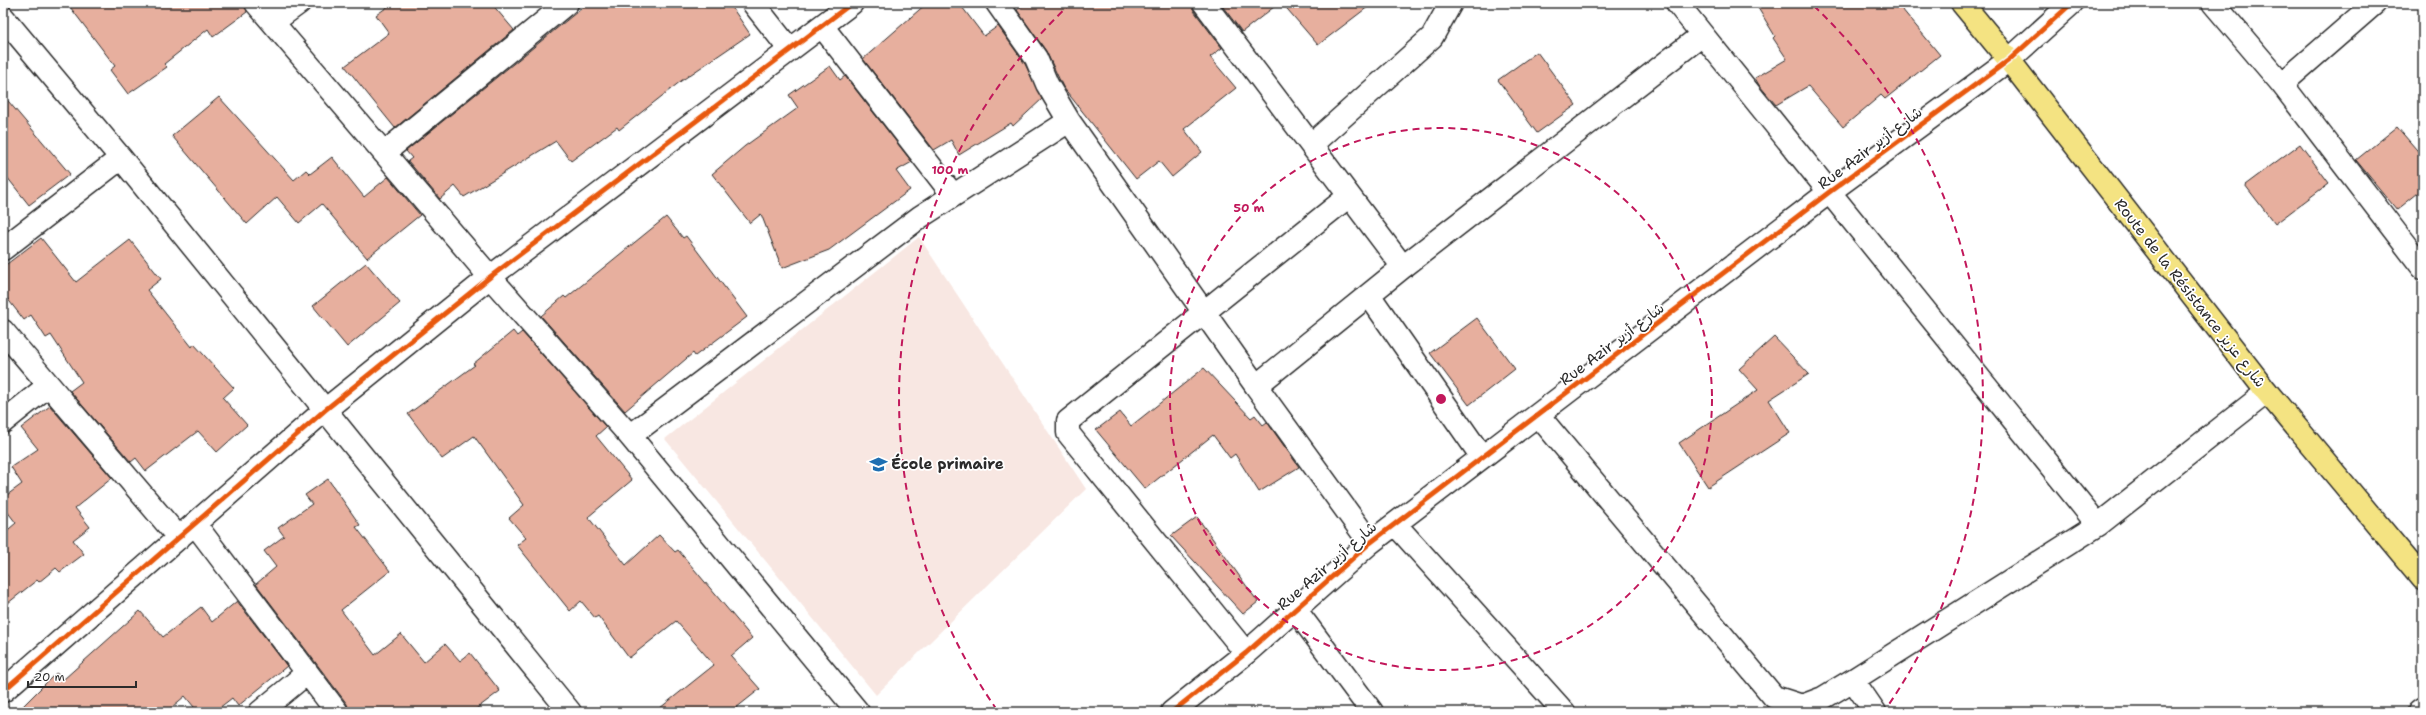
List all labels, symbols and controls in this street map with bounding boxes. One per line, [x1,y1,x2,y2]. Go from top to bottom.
street label: Rue Azir شارع أزير [1814,102,1926,194]
text: 100 m [932,162,969,178]
street label: Route de la Résistance شارع عزيز [2110,194,2270,392]
text: 50 m [1234,200,1265,216]
street label: Rue Azir شارع أزير [1556,298,1668,390]
centre of rings [1434,392,1448,406]
place label: École primaire [891,453,1004,474]
school or university icon: École primaire [868,454,888,474]
street label: Rue Azir شارع أزير [1273,517,1381,615]
scale bar [28,663,136,689]
text: 20 m [34,669,65,685]

